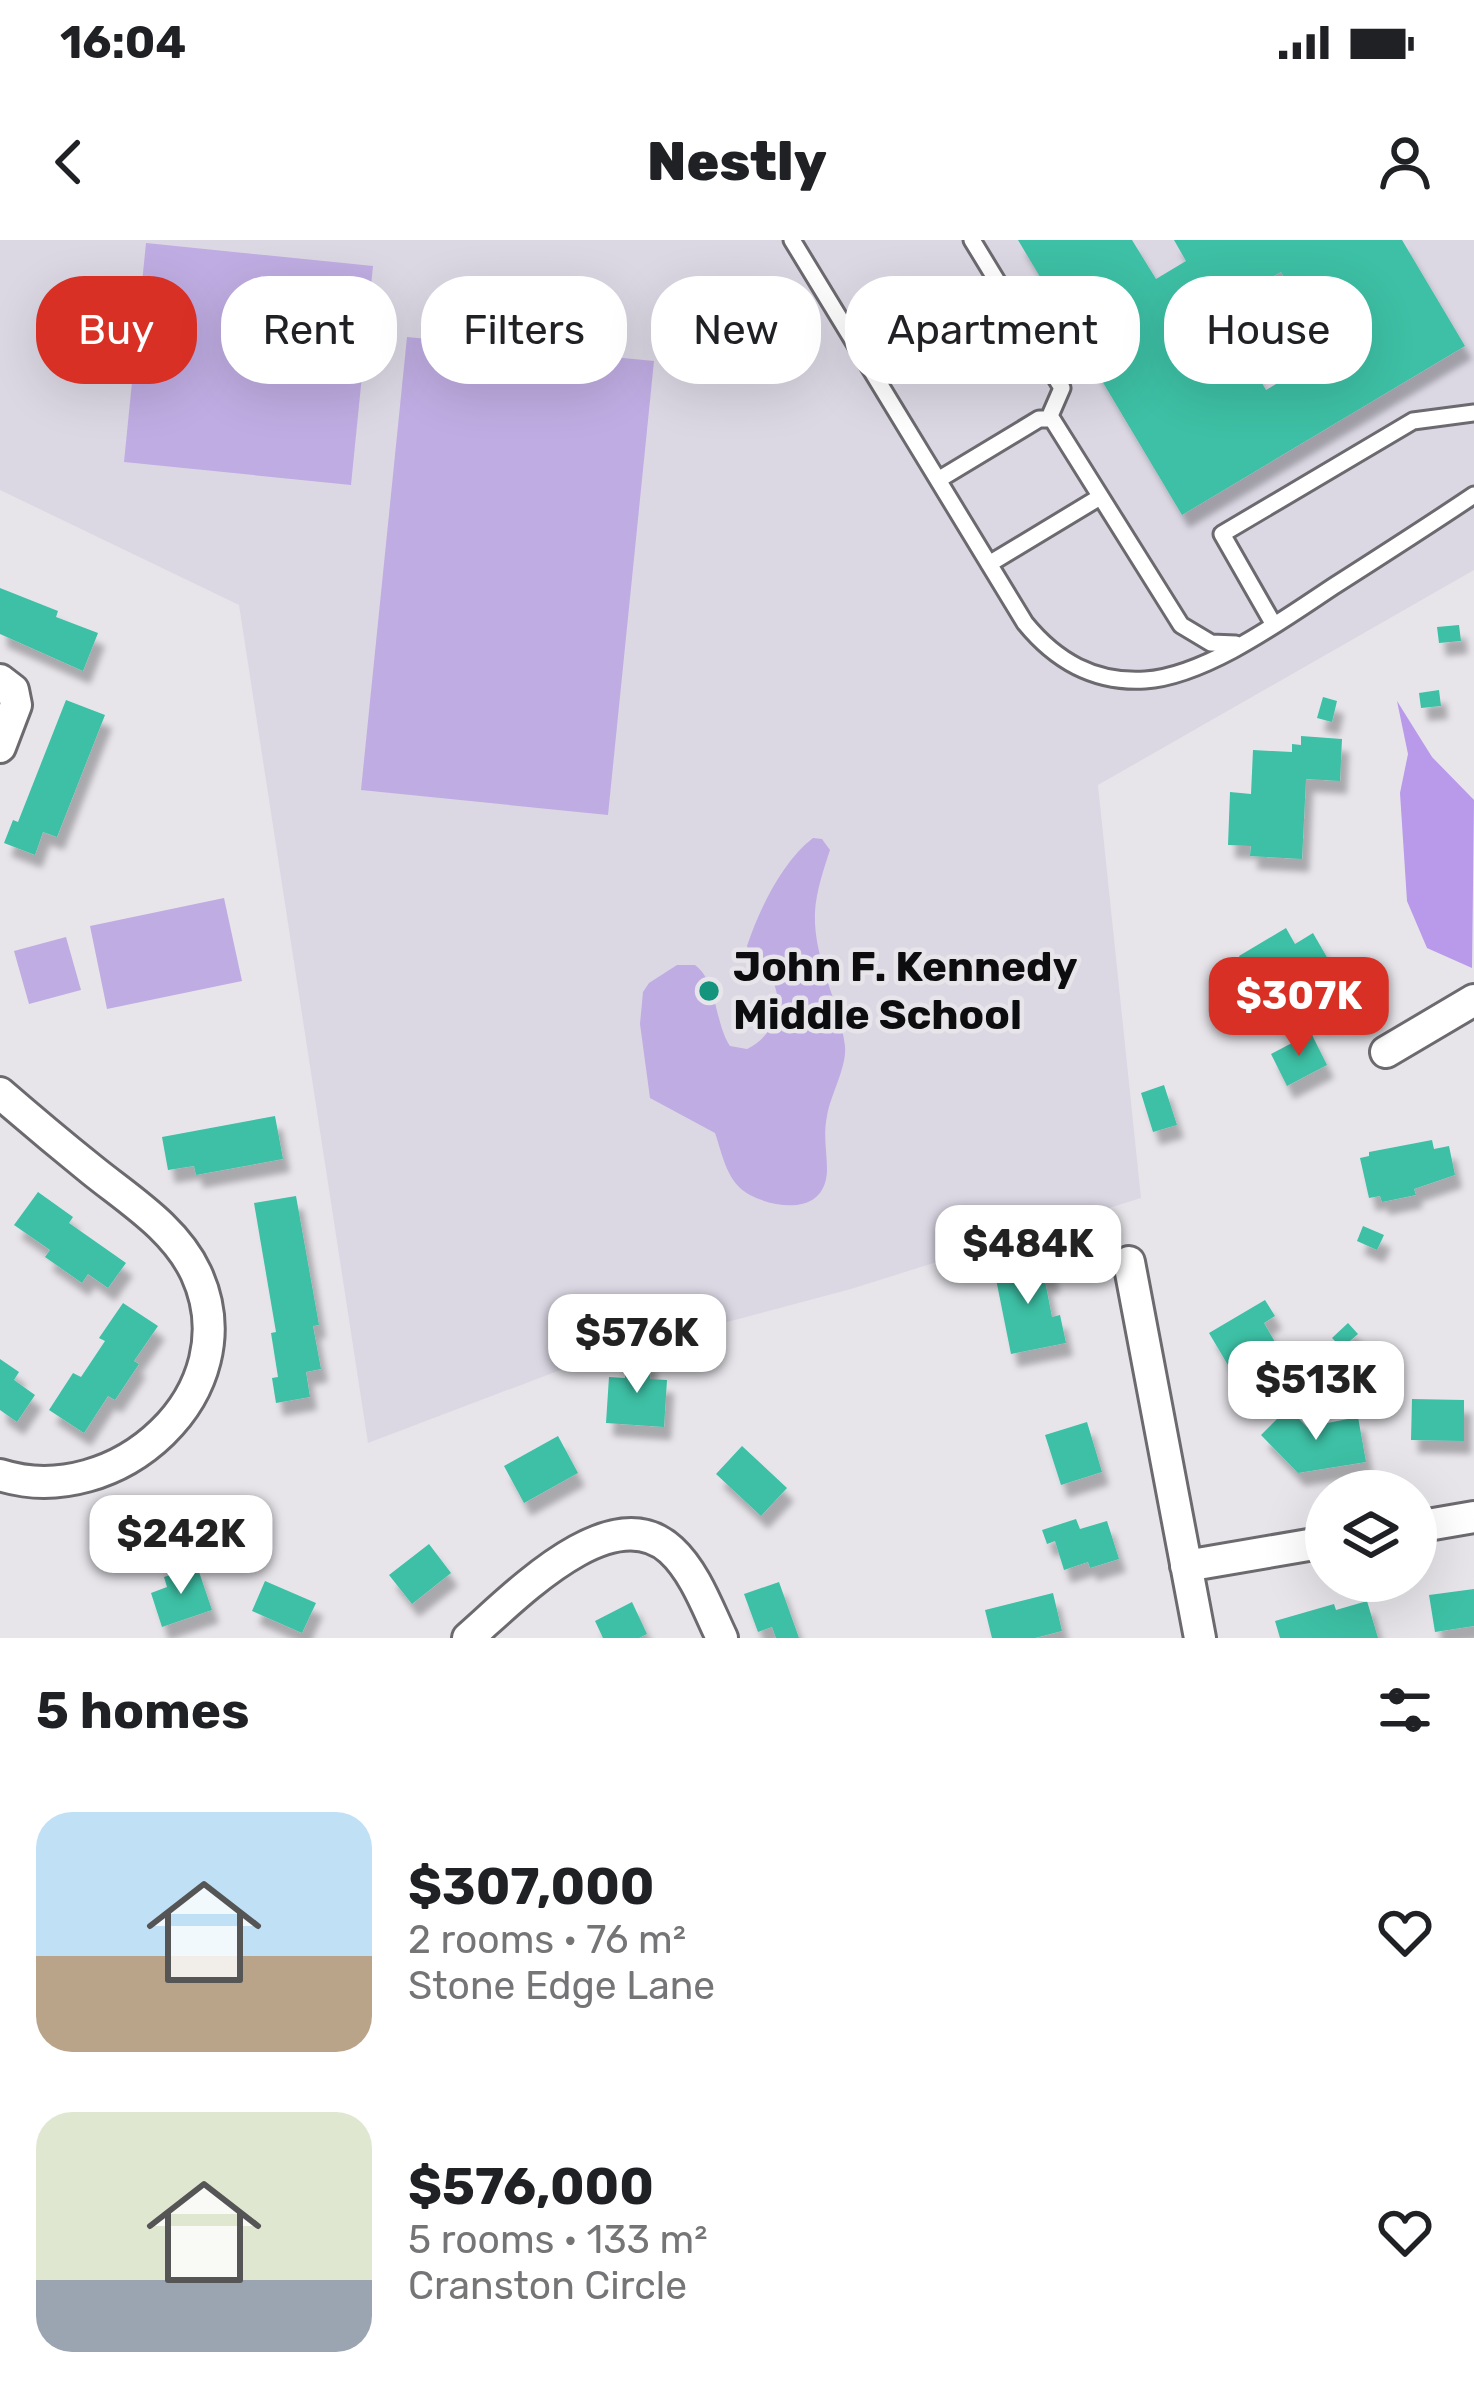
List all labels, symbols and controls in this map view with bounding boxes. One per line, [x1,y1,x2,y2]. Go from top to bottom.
text: 16:04 [60,16,186,69]
icon: back [36,129,102,195]
icon: person [1372,129,1438,195]
text: Nestly [647,130,827,194]
chip: Buy [36,276,197,384]
chip: Rent [221,276,397,384]
chip: Filters [421,276,627,384]
chip: New [651,276,821,384]
chip: Apartment [845,276,1140,384]
chip: House [1164,276,1372,384]
place label: John F. Kennedy Middle School [733,942,1078,1040]
pin: $307K [1215,957,1383,1059]
text: $307K [1236,973,1362,1019]
marker: John F. Kennedy Middle School [696,978,722,1004]
pin: $484K [944,1205,1112,1307]
text: $484K [962,1221,1094,1267]
pin: $576K [553,1294,721,1396]
text: $576K [575,1310,699,1356]
pin: $513K [1232,1341,1400,1443]
text: $513K [1255,1357,1377,1403]
map controls [1305,1470,1437,1602]
button: layers [1305,1470,1437,1602]
pin: $242K [97,1495,265,1597]
text: $242K [116,1511,246,1557]
icon: filters [1372,1677,1438,1743]
text: 5 homes [36,1680,249,1741]
text: $307,000 [408,1856,655,1917]
icon: home [132,1860,276,2004]
icon: heart [1372,1899,1438,1965]
text: 2 rooms · 76 m² [408,1917,686,1963]
text: Stone Edge Lane [408,1963,715,2009]
text: $576,000 [408,2156,654,2217]
icon: home [132,2160,276,2304]
icon: heart [1372,2199,1438,2265]
text: 5 rooms · 133 m² [408,2217,708,2263]
text: Cranston Circle [408,2263,687,2309]

